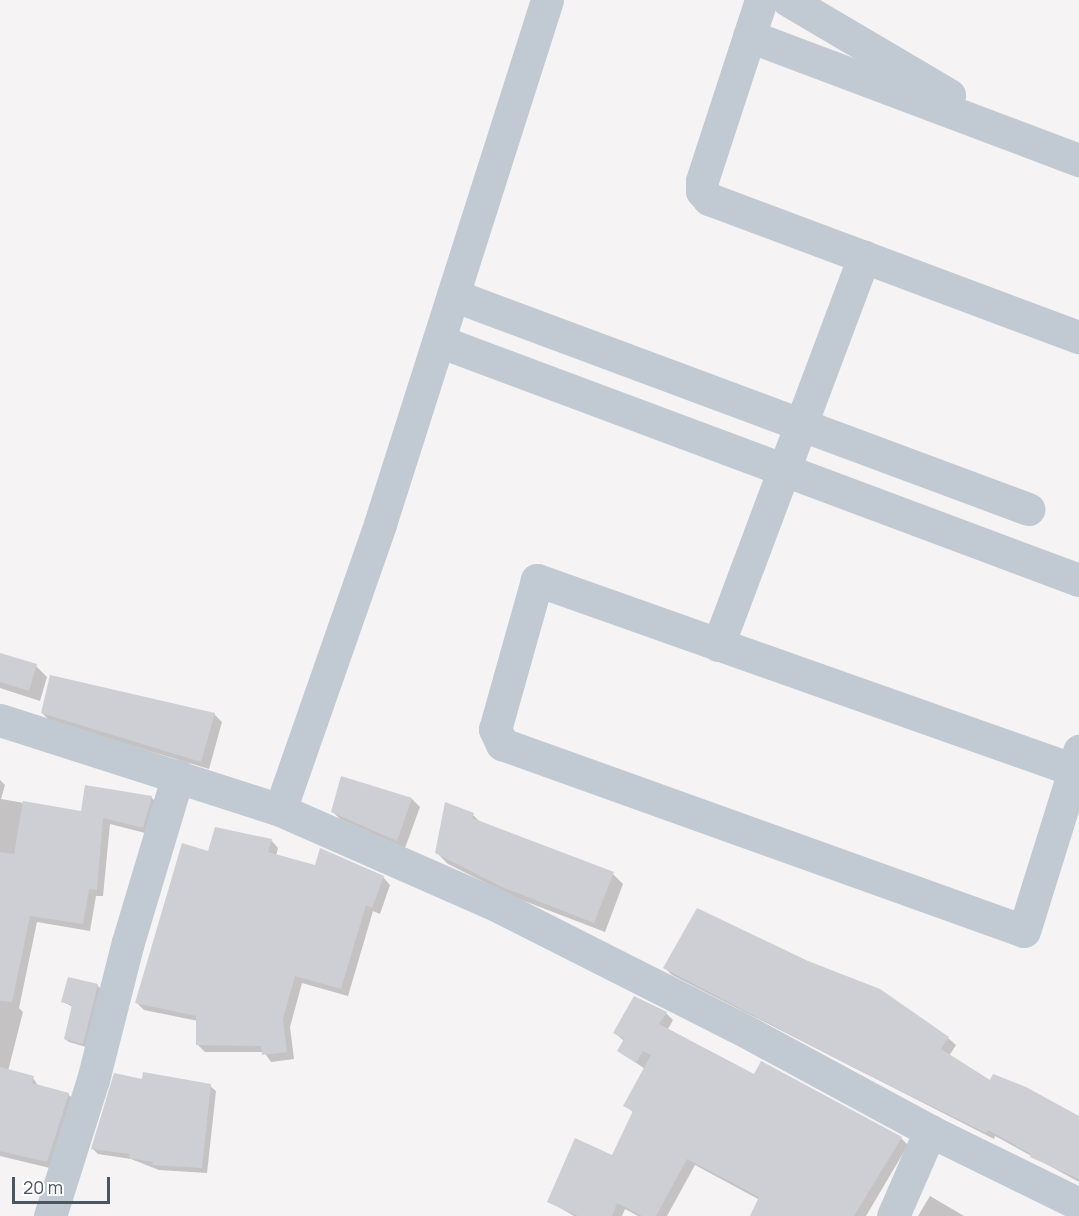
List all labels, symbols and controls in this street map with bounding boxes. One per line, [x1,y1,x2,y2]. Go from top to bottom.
scale bar [15,1165,112,1203]
text: 20 m [23,1175,63,1199]

